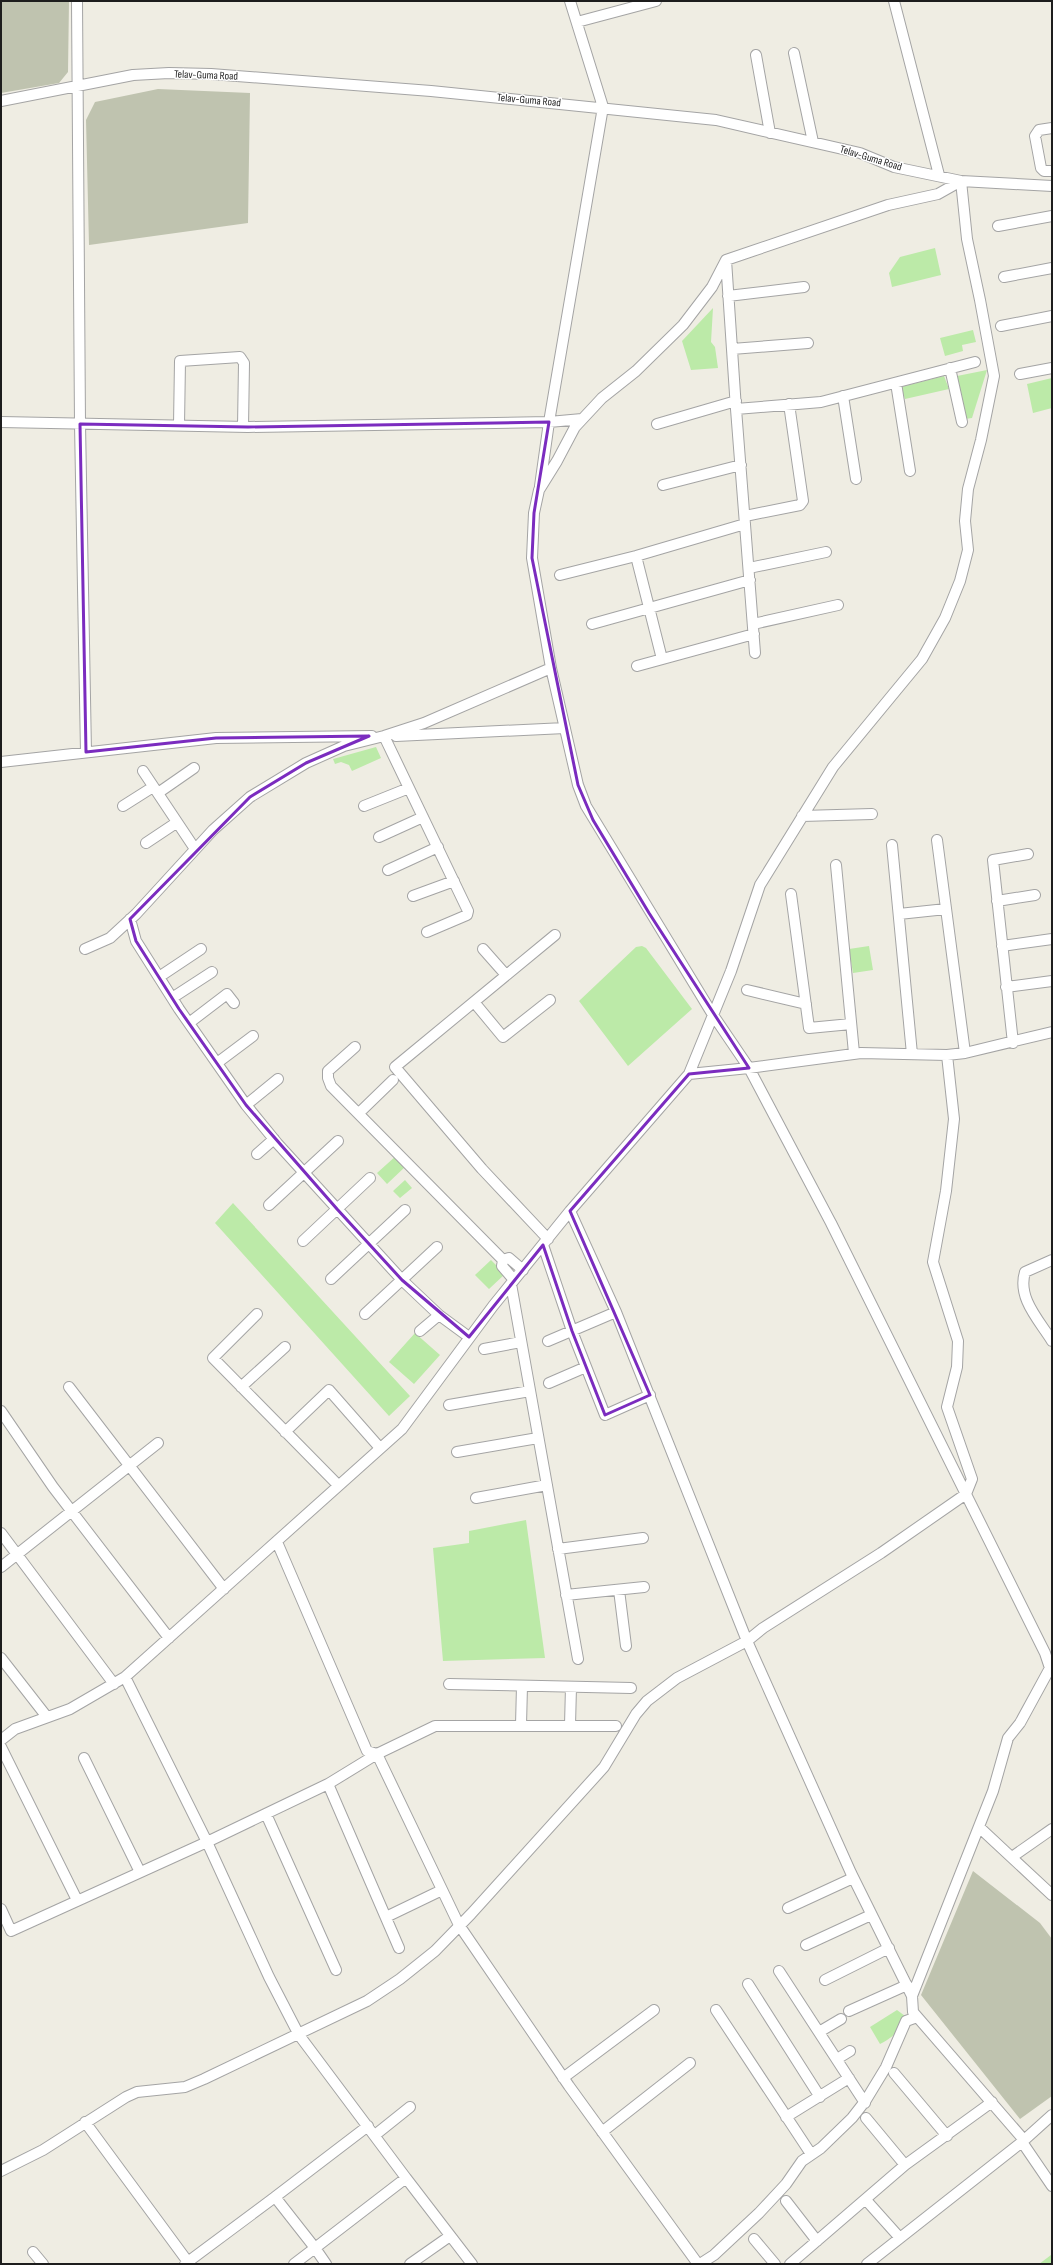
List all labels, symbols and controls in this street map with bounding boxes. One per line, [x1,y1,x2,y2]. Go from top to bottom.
street label: Telav-Guma Road [174,67,239,83]
street label: Telav-Guma Road [497,91,562,109]
street label: Telav-Guma Road [838,142,904,174]

